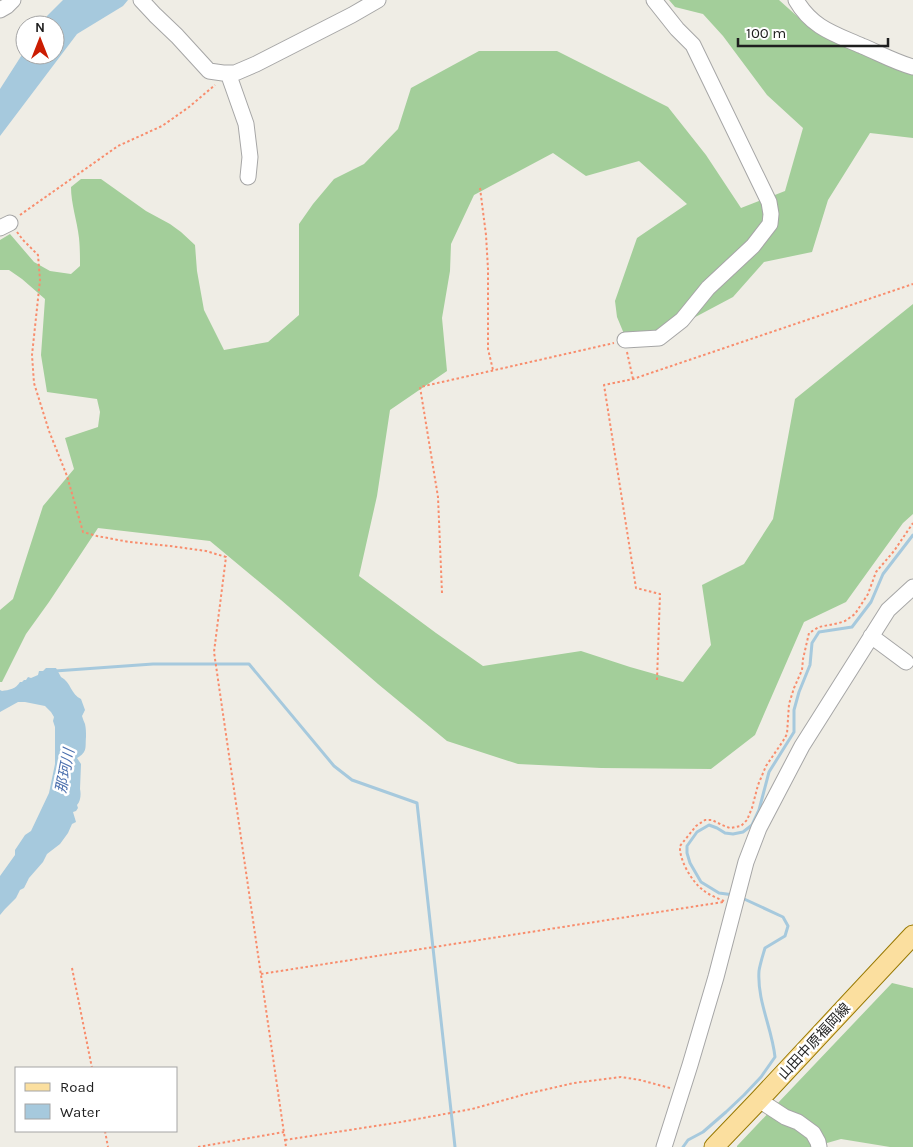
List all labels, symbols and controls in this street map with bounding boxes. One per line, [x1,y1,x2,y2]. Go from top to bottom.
north arrow [15,15,65,65]
scale bar [738,15,888,47]
text: N [35,19,45,36]
text: 100 m [746,24,786,42]
water label: 那珂川 [52,745,79,795]
street label: 山田中原福岡線 [775,1000,854,1083]
legend [15,1067,178,1132]
text: Road [60,1078,95,1096]
text: Water [60,1103,101,1121]

